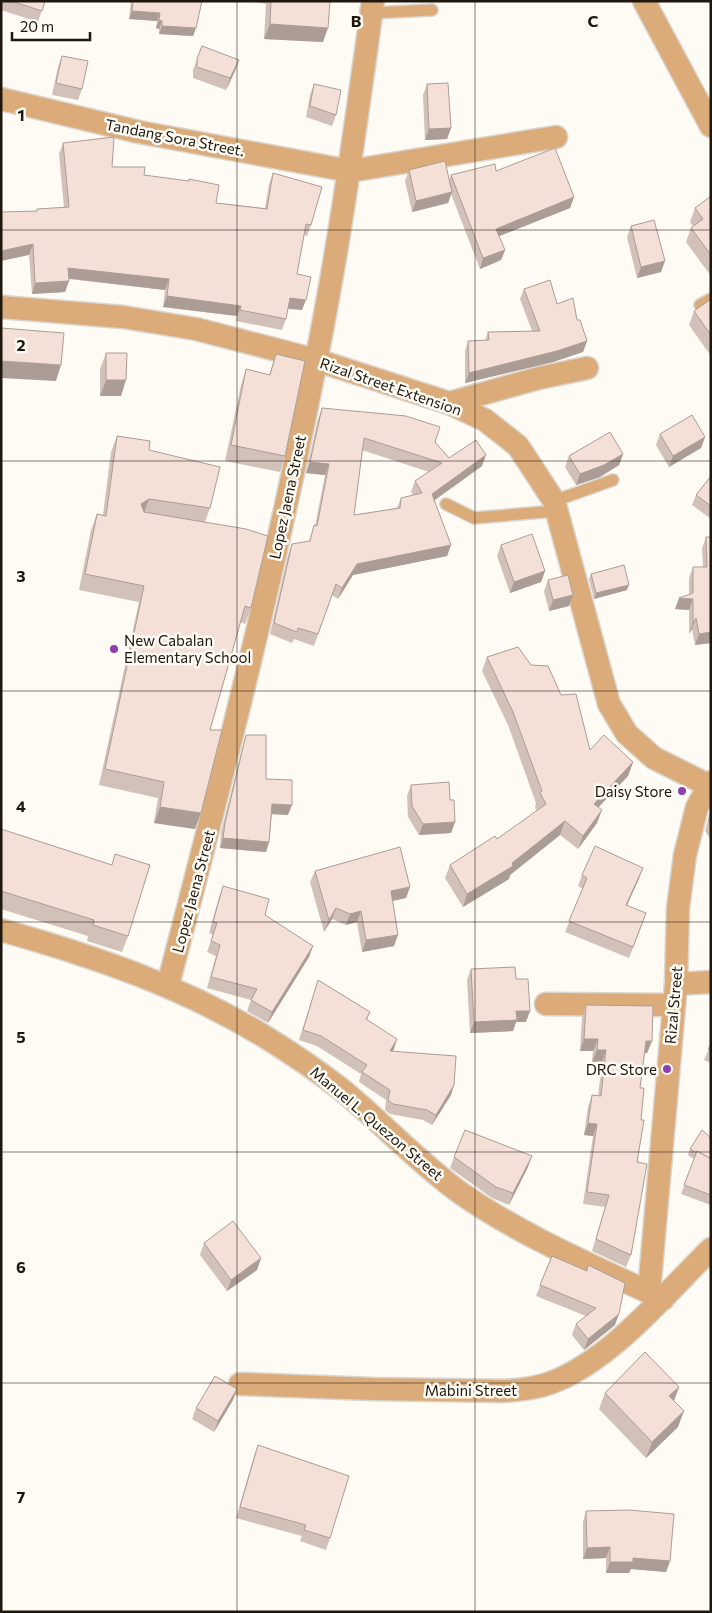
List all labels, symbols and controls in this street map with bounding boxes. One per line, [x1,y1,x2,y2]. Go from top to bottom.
scale bar [12,10,90,42]
text: B [351,11,362,30]
text: C [588,11,599,30]
text: 20 m [20,17,54,35]
text: 1 [17,105,25,124]
street label: Tandang Sora Street. [104,115,246,159]
text: 2 [16,335,26,354]
street label: Rizal Street Extension [318,353,464,419]
street label: Lopez Jaena Street [265,433,309,561]
text: 3 [16,566,26,585]
place label: New Cabalan Elementary School [124,631,251,666]
marker: New Cabalan Elementary School [108,643,120,655]
place label: Daisy Store [595,782,672,800]
marker: Daisy Store [676,785,688,797]
text: 4 [16,796,26,815]
street label: Lopez Jaena Street [168,828,218,954]
street label: Rizal Street [661,965,685,1045]
text: 5 [16,1027,26,1046]
place label: DRC Store [586,1060,657,1078]
street label: Manuel L. Quezon Street [307,1062,447,1184]
marker: DRC Store [661,1063,673,1075]
text: 6 [16,1257,26,1276]
street label: Mabini Street [425,1381,517,1399]
text: 7 [17,1487,26,1506]

